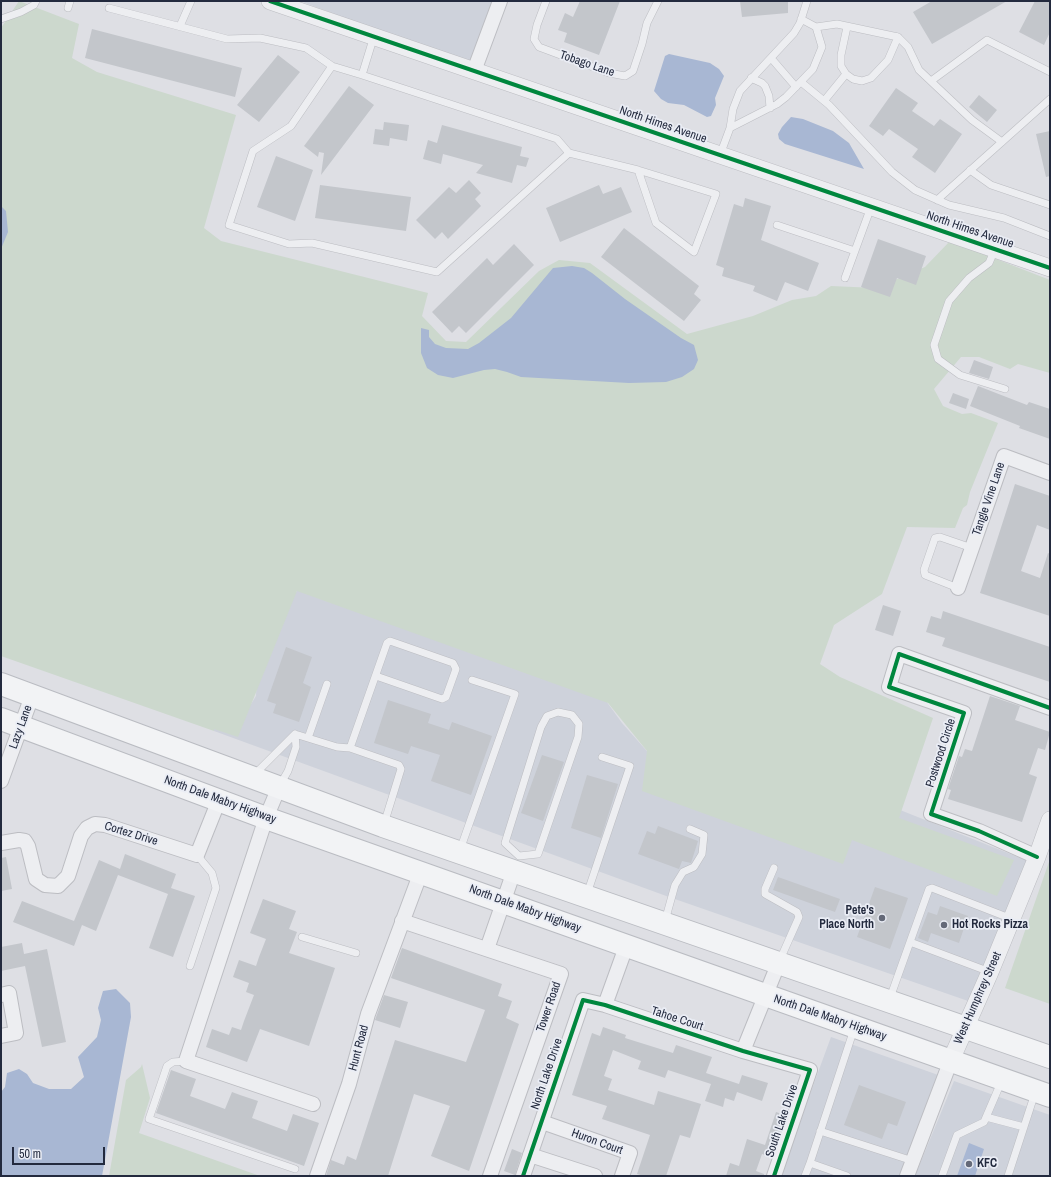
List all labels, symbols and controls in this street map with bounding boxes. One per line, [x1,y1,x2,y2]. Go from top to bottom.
street label: Tobago Lane [558,48,616,80]
street label: North Himes Avenue [618,103,708,147]
street label: North Himes Avenue [925,208,1015,252]
street label: Tangle Vine Lane [970,460,1008,538]
street label: Lazy Lane [6,703,36,751]
street label: Postwood Circle [923,717,959,789]
street label: North Dale Mabry Highway [162,773,278,827]
street label: Cortez Drive [102,819,160,849]
street label: North Dale Mabry Highway [467,882,583,936]
place label: Pete's Place North [819,904,874,932]
marker: Pete's Place North [877,913,887,923]
place label: Hot Rocks Pizza [952,918,1028,932]
marker: Hot Rocks Pizza [939,920,949,930]
street label: West Humphrey Street [951,950,1005,1046]
street label: Tower Road [534,980,564,1034]
street label: North Dale Mabry Highway [772,992,888,1044]
street label: Tahoe Court [649,1004,705,1034]
street label: Hunt Road [346,1023,372,1073]
street label: North Lake Drive [528,1036,566,1112]
street label: South Lake Drive [763,1083,801,1159]
street label: Huron Court [569,1126,625,1158]
scale bar [14,1139,107,1165]
text: 50 m [19,1146,41,1162]
place label: KFC [977,1157,997,1171]
marker: KFC [964,1159,974,1169]

